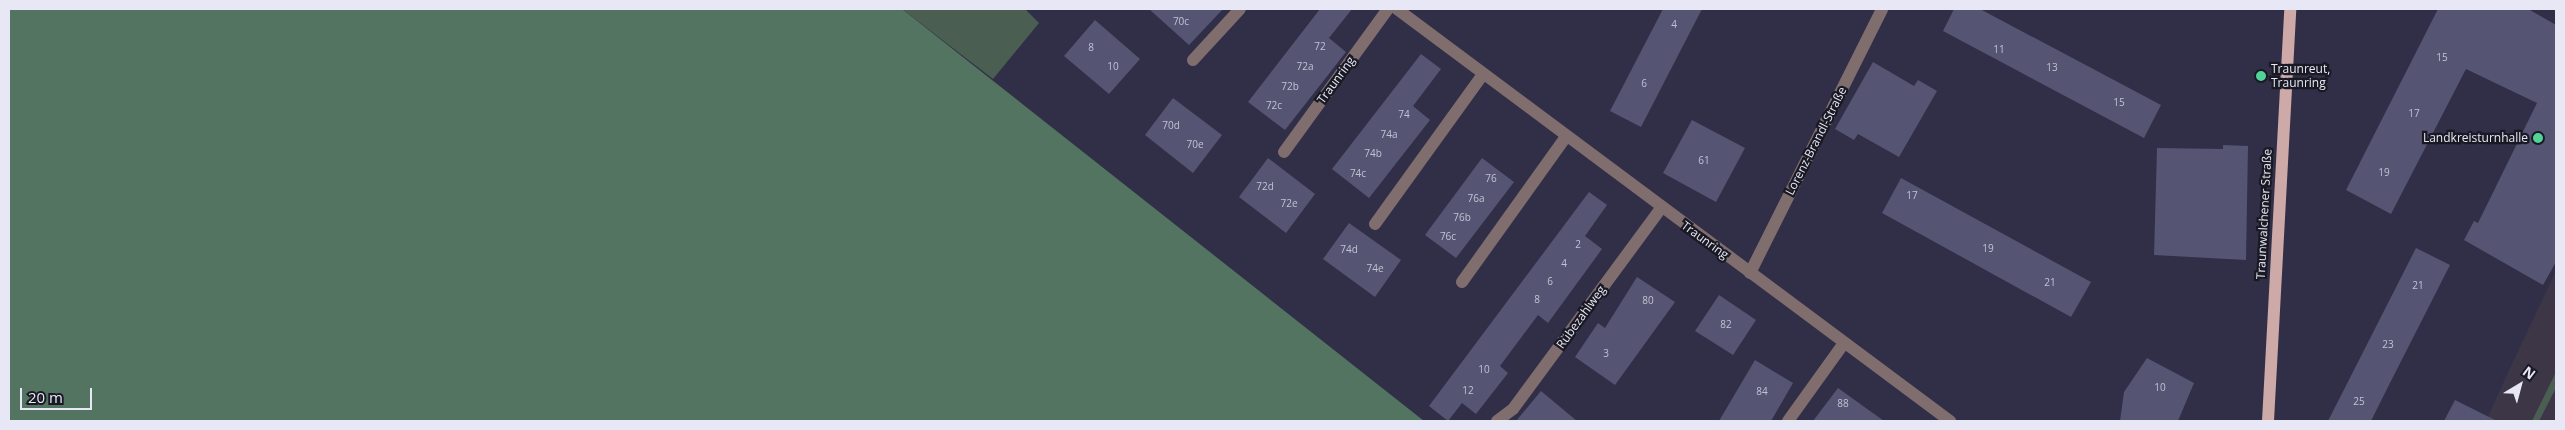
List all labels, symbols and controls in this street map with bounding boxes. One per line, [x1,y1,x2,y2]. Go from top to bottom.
house number: 70c [1173,16,1189,28]
house number: 4 [1671,19,1677,31]
house number: 72 [1314,41,1326,53]
house number: 8 [1088,42,1094,54]
house number: 11 [1993,44,2005,56]
house number: 15 [2436,52,2448,64]
street label: Traunring [1314,54,1358,106]
house number: 10 [1107,61,1119,73]
house number: 72a [1297,61,1313,73]
house number: 13 [2046,62,2058,74]
place label: Traunreut, Traunring [2271,62,2330,90]
marker: Traunreut, Traunring [2255,70,2267,82]
house number: 6 [1641,78,1647,90]
house number: 72b [1281,81,1299,93]
street label: Lorenz-Brandl-Straße [1782,84,1850,198]
house number: 15 [2113,97,2125,109]
house number: 72c [1266,100,1282,112]
house number: 17 [2408,108,2420,120]
house number: 74 [1398,109,1410,121]
house number: 70d [1162,120,1180,132]
house number: 74a [1381,129,1397,141]
place label: Landkreisturnhalle [2423,131,2528,145]
marker: Landkreisturnhalle [2532,132,2544,144]
house number: 70e [1186,139,1204,151]
house number: 74b [1364,148,1382,160]
street label: Traunwalchener Straße [2253,148,2275,280]
house number: 61 [1698,155,1710,167]
house number: 19 [2378,167,2390,179]
house number: 74c [1350,168,1366,180]
house number: 76 [1485,173,1497,185]
house number: 72d [1256,181,1274,193]
house number: 17 [1906,190,1918,202]
house number: 76a [1468,193,1484,205]
house number: 72e [1280,198,1298,210]
house number: 76b [1453,212,1471,224]
street label: Traunring [1679,218,1731,262]
house number: 76c [1440,231,1456,243]
house number: 2 [1575,239,1581,251]
house number: 19 [1982,243,1994,255]
house number: 74d [1340,244,1358,256]
house number: 4 [1561,258,1567,270]
house number: 74e [1366,263,1384,275]
house number: 6 [1547,276,1553,288]
house number: 21 [2044,277,2056,289]
house number: 21 [2412,280,2424,292]
street label: Rübezahlweg [1553,283,1609,351]
house number: 8 [1534,294,1540,306]
house number: 80 [1642,295,1654,307]
house number: 82 [1720,319,1732,331]
house number: 23 [2382,339,2394,351]
house number: 3 [1603,348,1609,360]
north arrow [2495,360,2545,410]
text: N [2519,362,2540,384]
house number: 10 [1478,364,1490,376]
scale bar [22,378,95,410]
house number: 10 [2154,382,2166,394]
house number: 12 [1462,385,1474,397]
house number: 84 [1756,386,1768,398]
text: 20 m [28,387,63,407]
house number: 25 [2353,396,2365,408]
house number: 88 [1837,398,1849,410]

